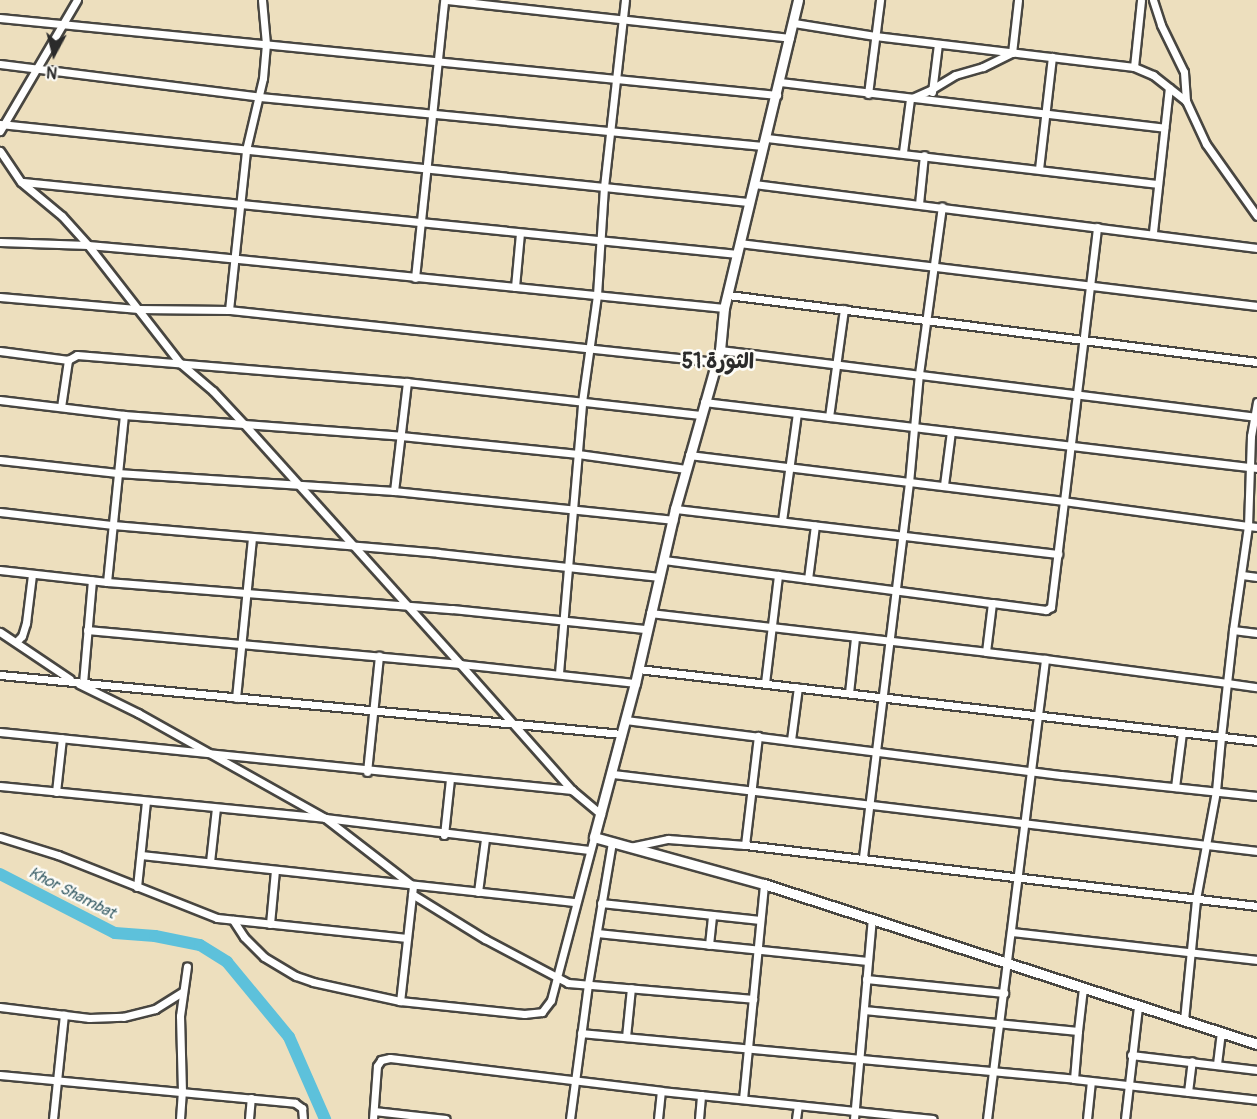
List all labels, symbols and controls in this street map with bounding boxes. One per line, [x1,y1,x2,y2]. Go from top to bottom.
north arrow [24,24,84,84]
text: N [45,61,58,82]
district label: الثورة 51 [682,349,754,375]
water label: Khor Shambat [25,863,119,923]

